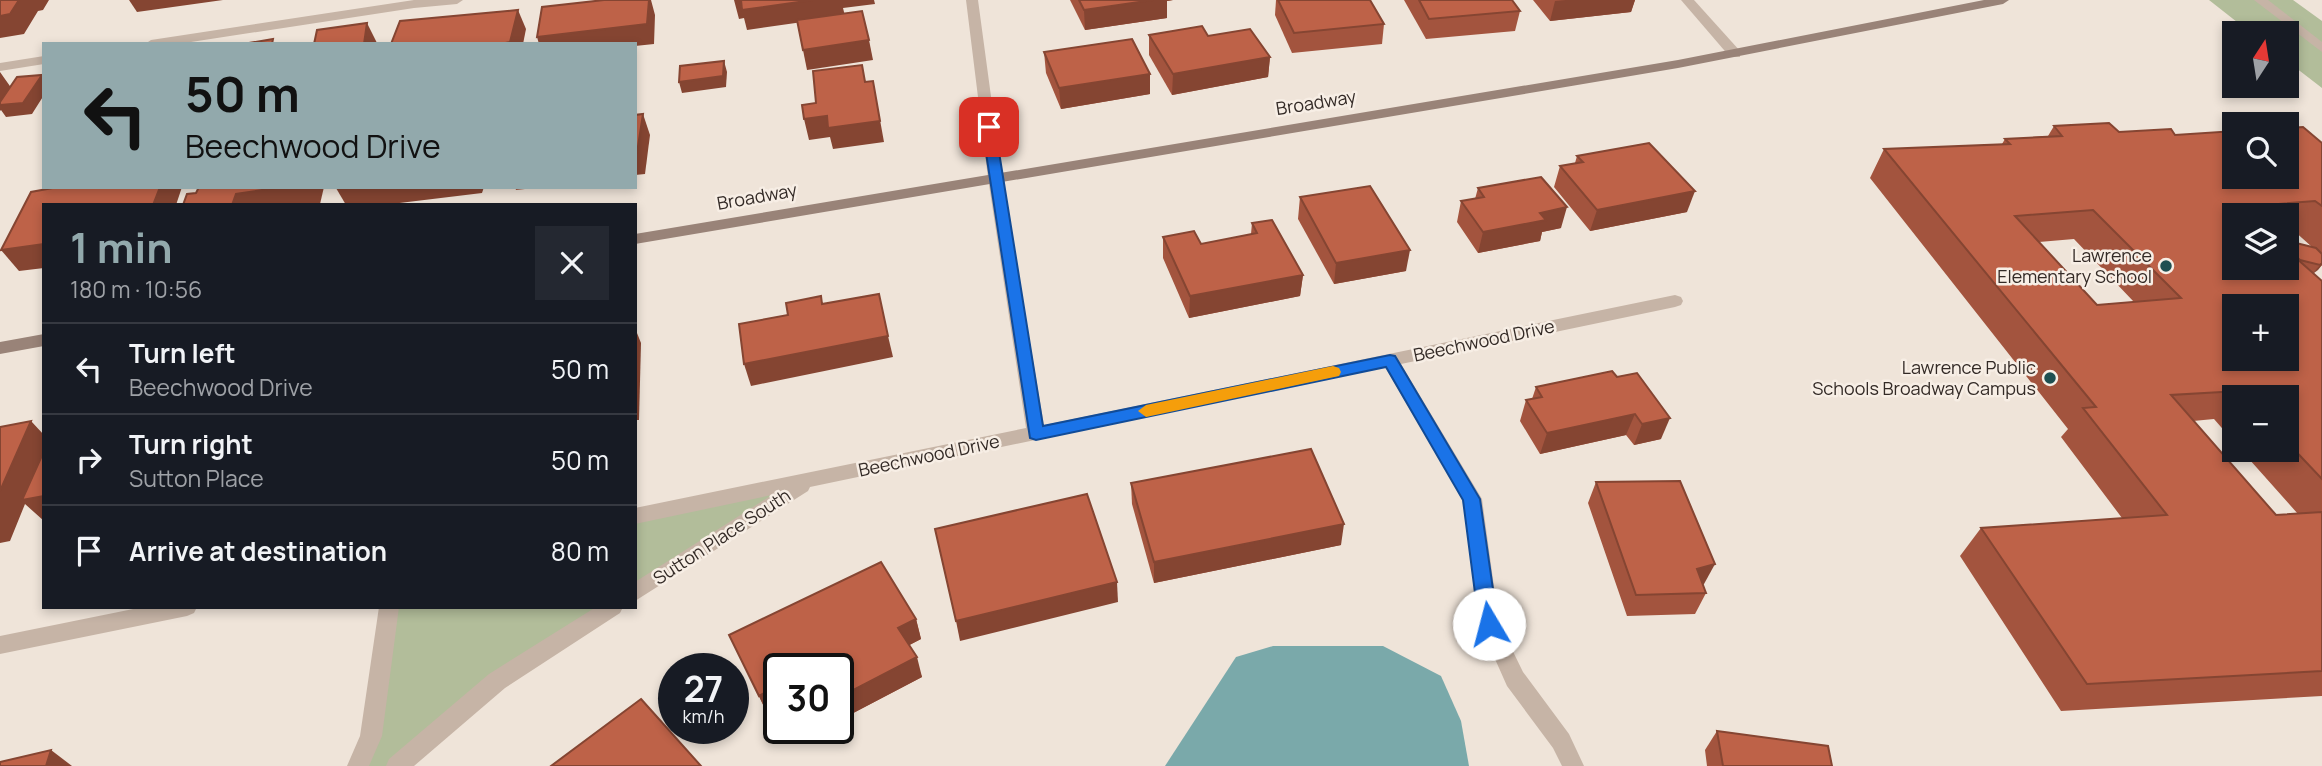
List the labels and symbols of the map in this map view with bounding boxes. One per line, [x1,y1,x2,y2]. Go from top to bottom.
north arrow [2222,21,2300,98]
street label: Broadway [1274,84,1358,120]
pin [959,97,1019,157]
street label: Broadway [715,177,799,215]
place label: Lawrence Elementary School [1997,243,2152,288]
marker: Lawrence Elementary School [2158,258,2174,274]
street label: Beechwood Drive [1411,313,1557,367]
place label: Lawrence Public Schools Broadway Campus [1812,355,2036,400]
marker: Lawrence Public Schools Broadway Campus [2042,370,2058,386]
street label: Beechwood Drive [856,428,1002,482]
street label: Sutton Place South [648,483,795,590]
position arrow [1452,587,1526,661]
speed limit sign: 30 [763,653,854,744]

